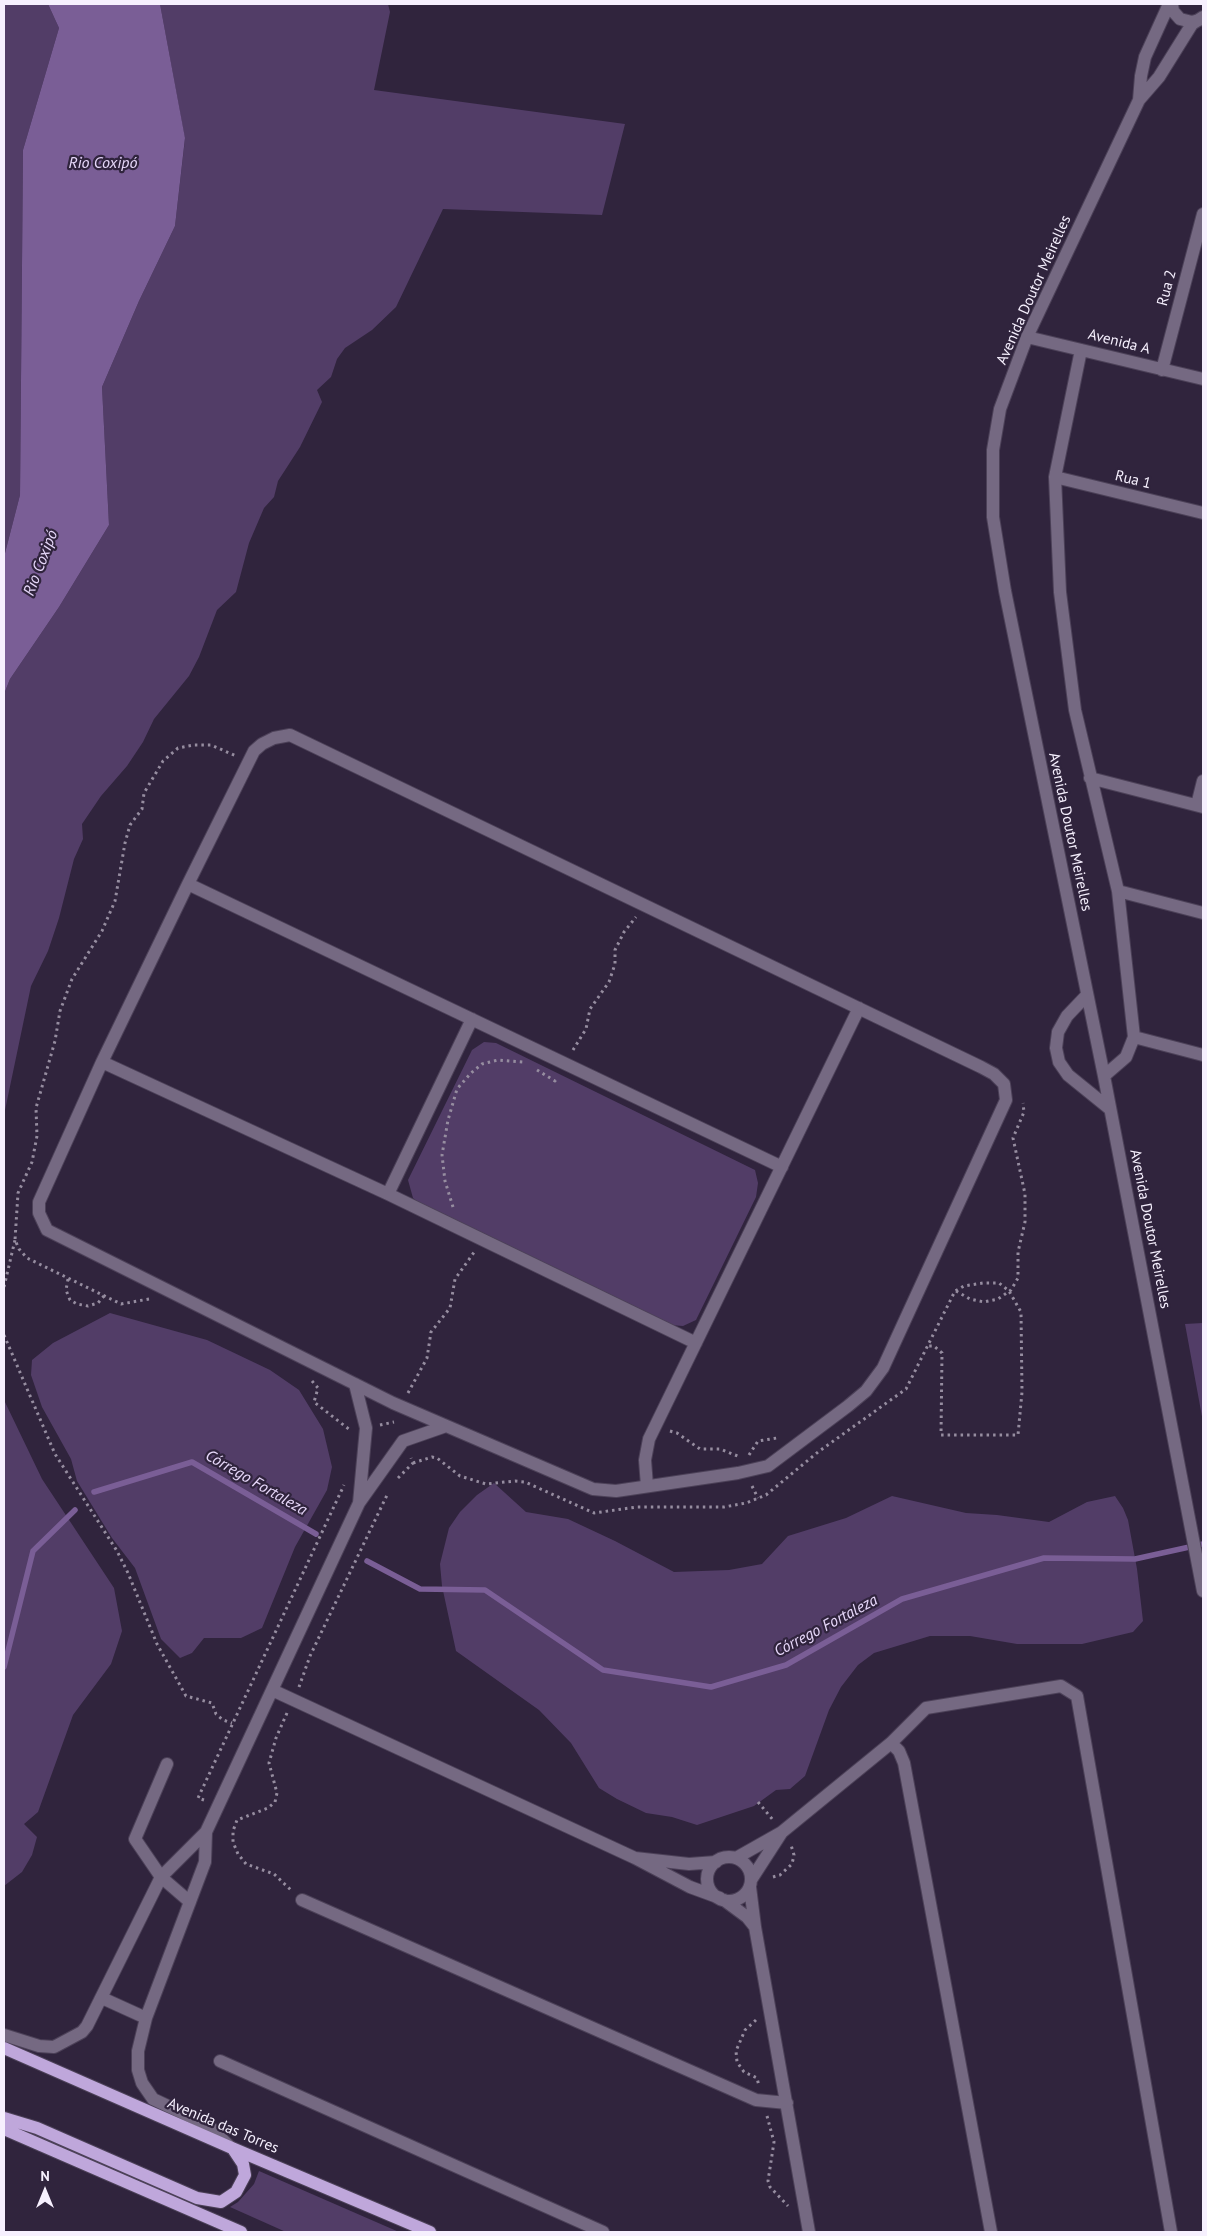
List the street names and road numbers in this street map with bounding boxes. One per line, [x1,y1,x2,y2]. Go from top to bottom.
street label: Avenida Doutor Meirelles [993,213,1075,367]
street label: Rua 2 [1154,268,1180,308]
street label: Avenida A [1086,326,1152,358]
street label: Rua 1 [1113,467,1153,493]
street label: Avenida Doutor Meirelles [1044,751,1096,913]
street label: Avenida Doutor Meirelles [1126,1148,1174,1310]
street label: Avenida das Torres [165,2094,281,2158]

